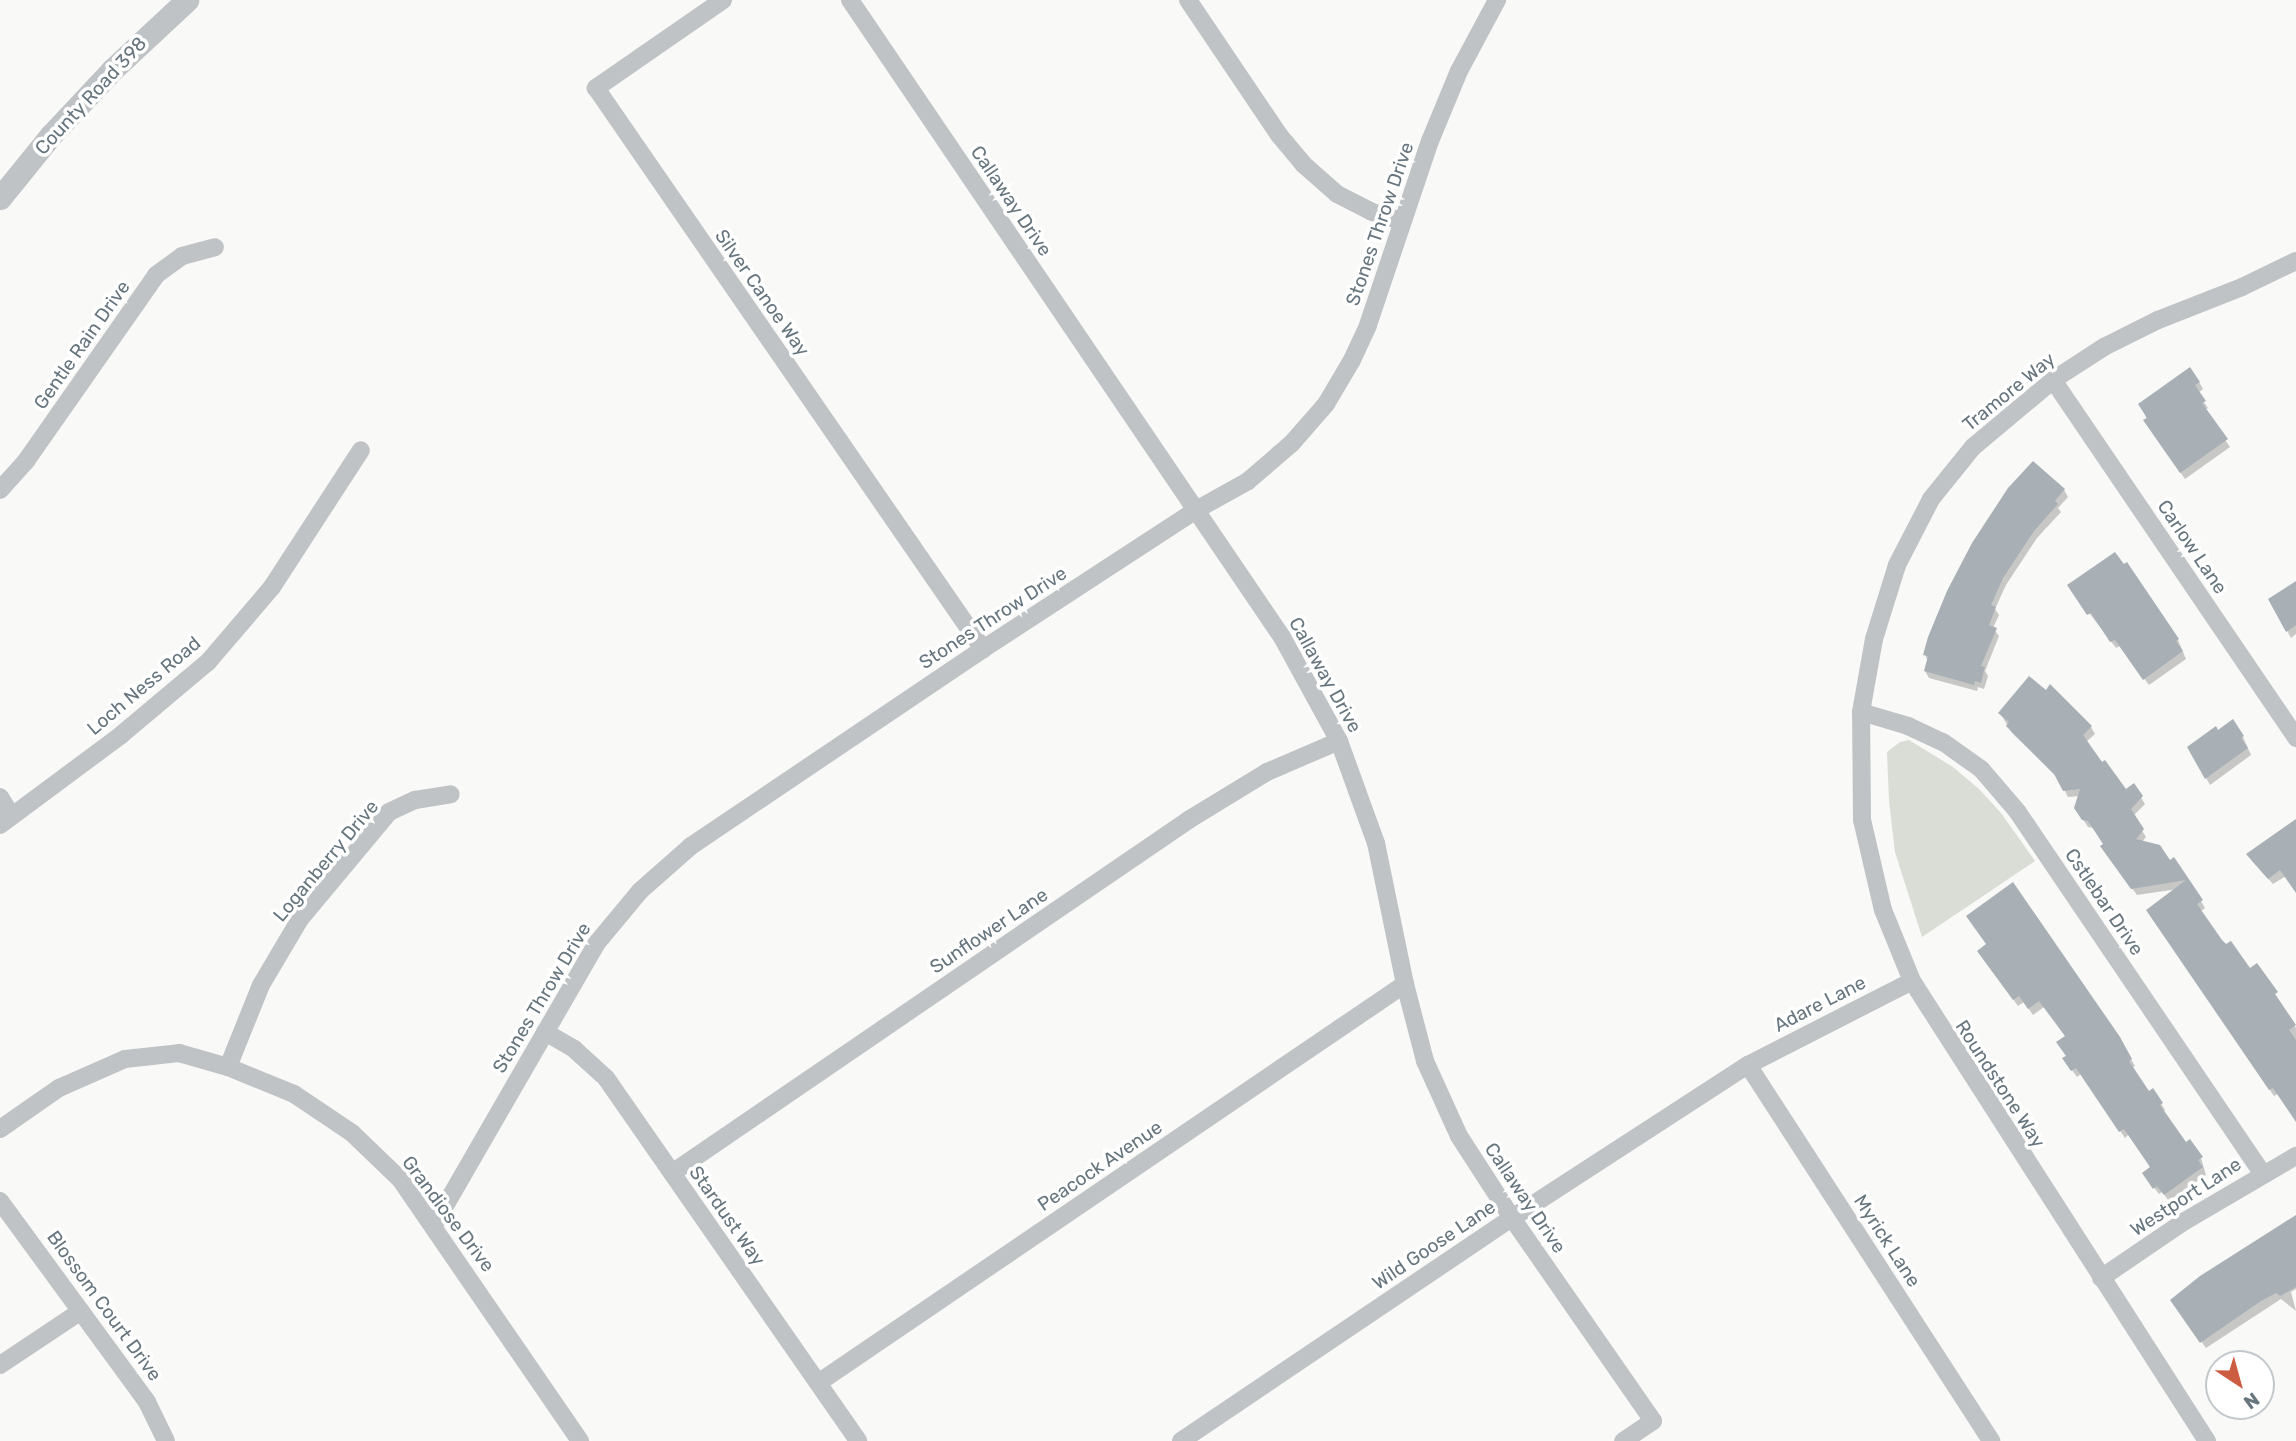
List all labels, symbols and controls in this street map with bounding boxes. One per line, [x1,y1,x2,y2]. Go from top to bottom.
street label: County Road 398 [30,32,152,160]
street label: Stones Throw Drive [1341,139,1419,309]
street label: Callaway Drive [966,141,1056,261]
street label: Silver Canoe Way [710,225,814,361]
street label: Gentle Rain Drive [29,276,135,414]
street label: Tramore Way [1958,348,2060,436]
street label: Carlow Lane [2152,496,2232,598]
street label: Stones Throw Drive [915,562,1071,674]
street label: Callaway Drive [1284,613,1366,737]
street label: Loch Ness Road [83,632,205,740]
street label: Loganberry Drive [268,795,384,927]
street label: Cstlebar Drive [2060,844,2148,960]
street label: Sunflower Lane [926,883,1052,979]
street label: Stones Throw Drive [488,918,596,1078]
street label: Adare Lane [1770,971,1870,1037]
street label: Roundstone Way [1950,1016,2050,1152]
street label: Peacock Avenue [1033,1116,1167,1216]
street label: Callaway Drive [1480,1138,1570,1258]
street label: Grandiose Drive [397,1151,499,1277]
street label: Westport Lane [2126,1153,2246,1241]
street label: Stardust Way [684,1162,770,1270]
street label: Myrick Lane [1849,1190,1925,1292]
street label: Wild Goose Lane [1368,1195,1500,1295]
street label: Blossom Court Drive [42,1226,166,1386]
north arrow [2205,1350,2275,1420]
text: N [2239,1387,2264,1414]

